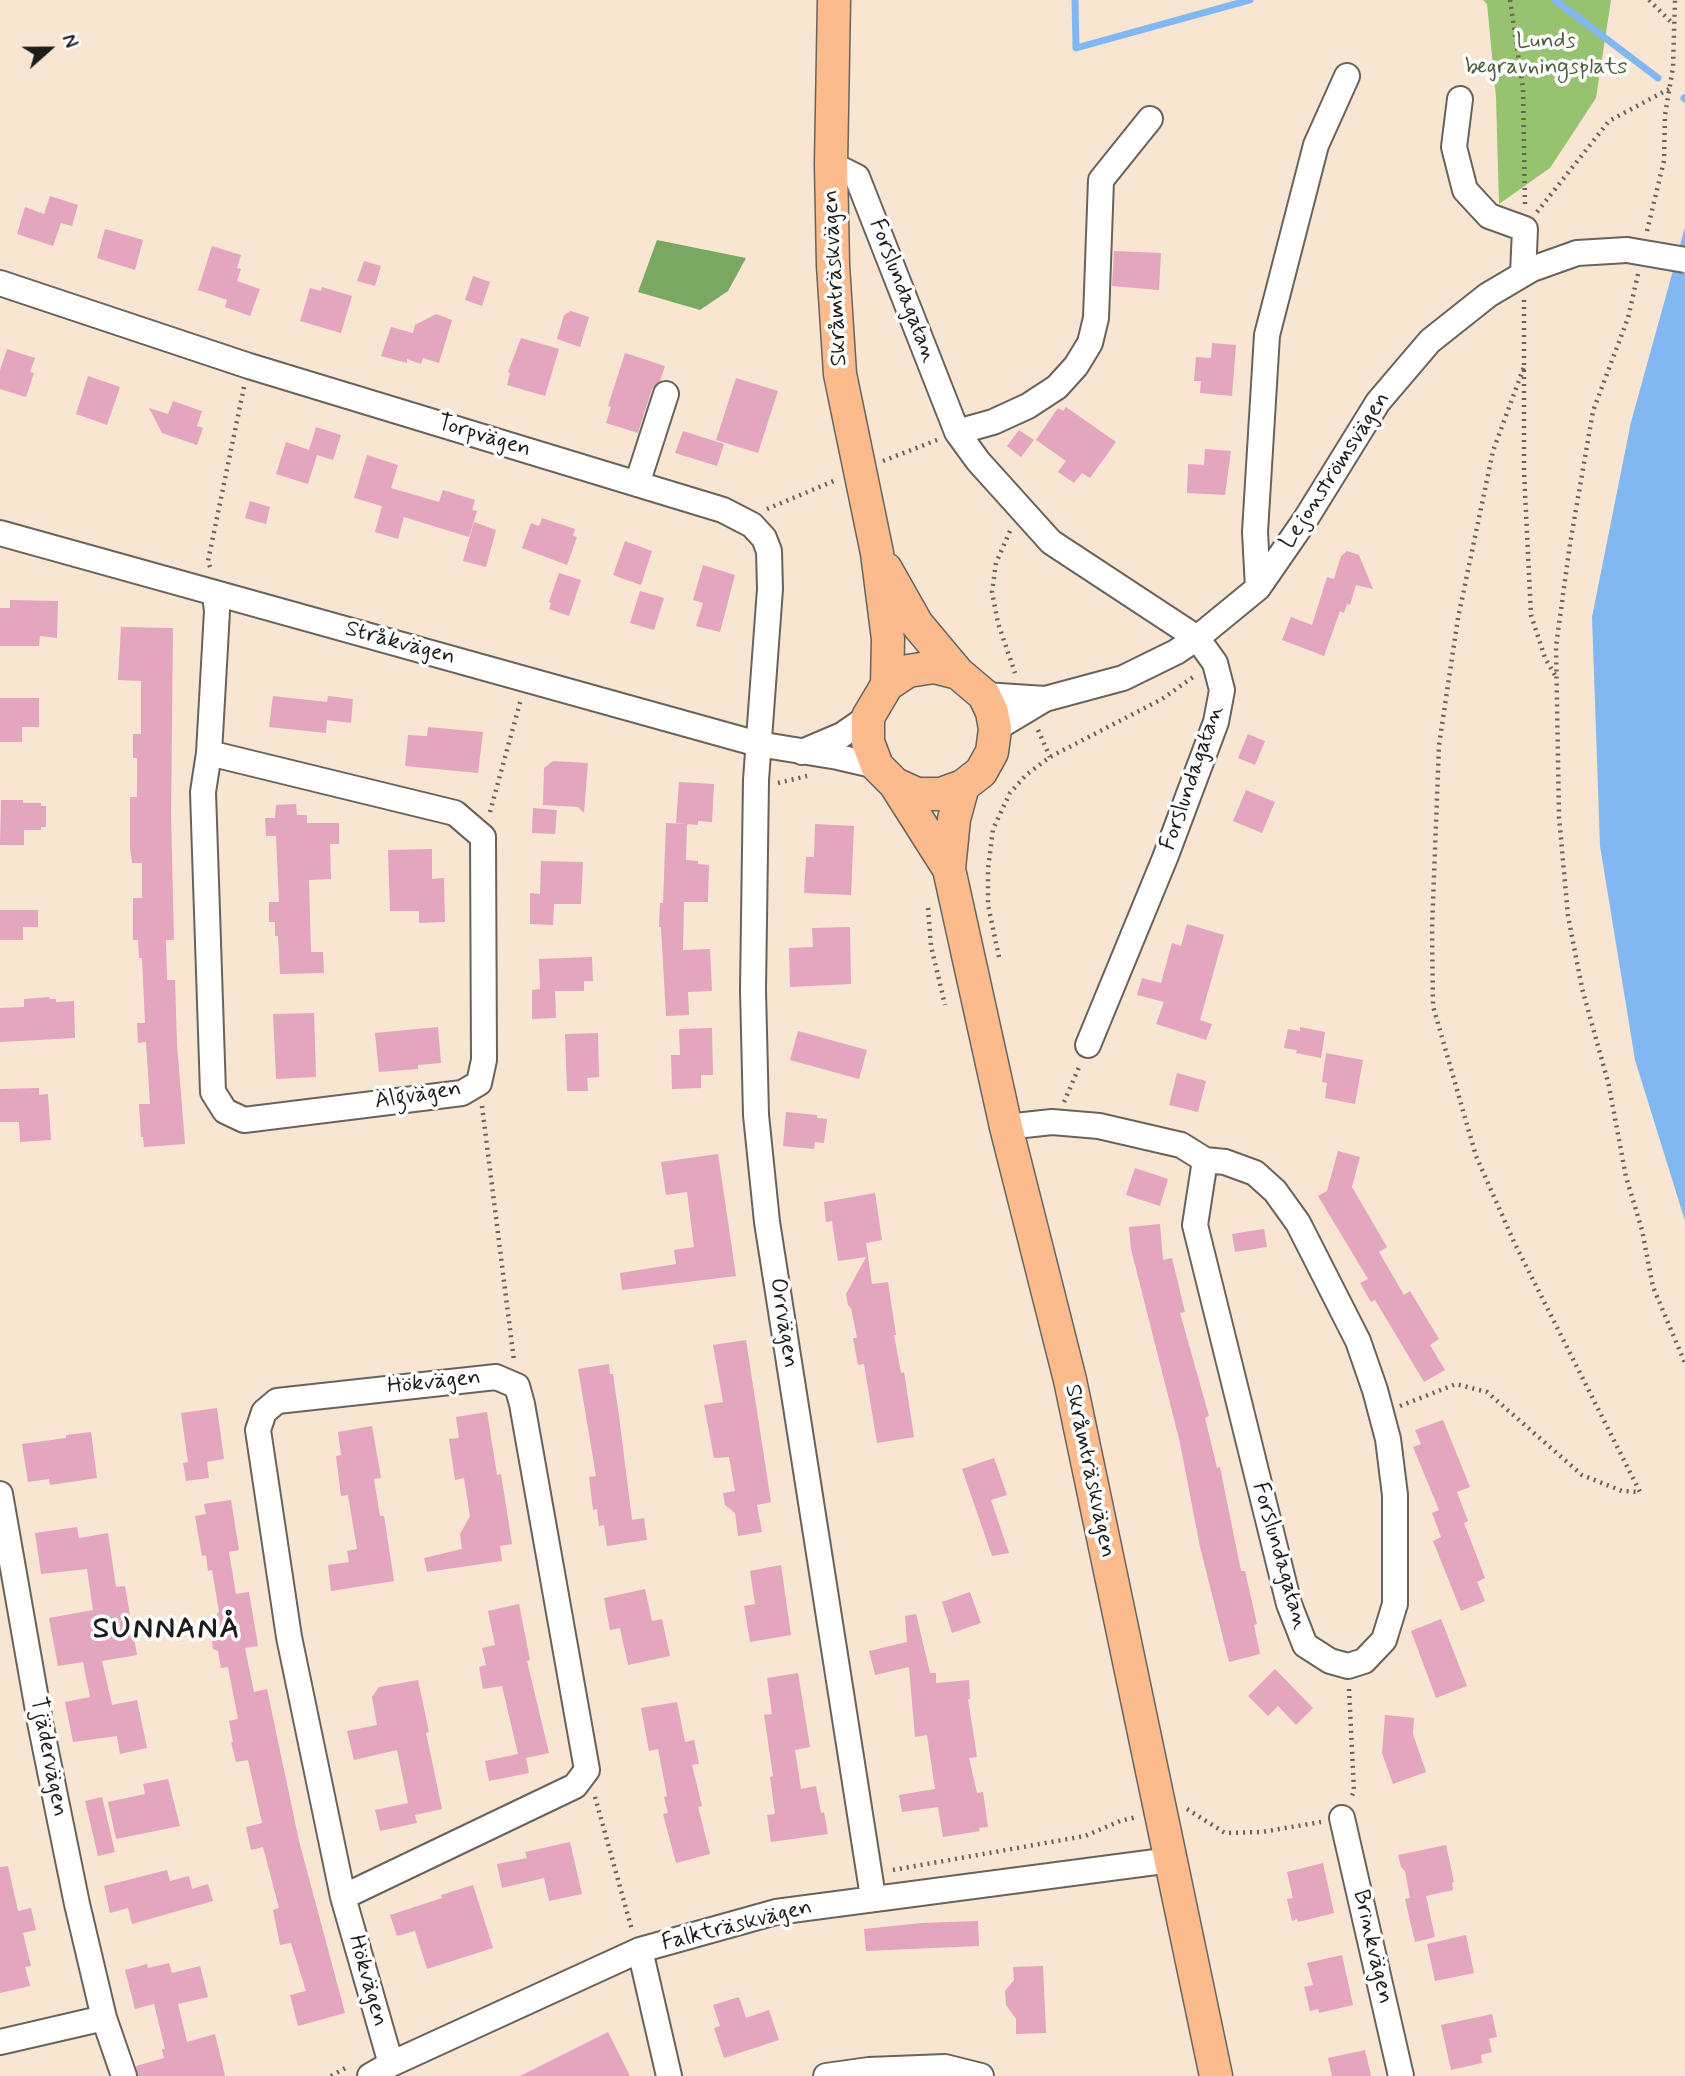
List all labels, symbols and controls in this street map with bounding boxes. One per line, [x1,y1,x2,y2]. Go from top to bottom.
north arrow [14,14,84,84]
park label: Lunds begravningsplats [1465,28,1627,82]
text: N [55,31,83,52]
street label: Skråmträskvägen [818,189,854,367]
street label: Forslundagatan [862,215,942,367]
street label: Lejonströmsvägen [1275,387,1397,555]
street label: Torpvägen [434,410,534,464]
street label: Stråkvägen [342,616,458,672]
street label: Forslundagatan [1155,702,1231,854]
street label: Älgvägen [373,1076,463,1116]
street label: Orrvägen [762,1276,804,1370]
street label: Hökvägen [386,1364,482,1402]
street label: Skråmträskvägen [1057,1382,1121,1560]
street label: Forslundagatan [1245,1479,1313,1633]
district label: SUNNANÅ [94,1613,240,1649]
street label: Tjädervägen [23,1695,73,1819]
street label: Brinkvägen [1345,1887,1399,2007]
street label: Falkträskvägen [659,1894,815,1958]
street label: Hökvägen [341,1932,393,2030]

